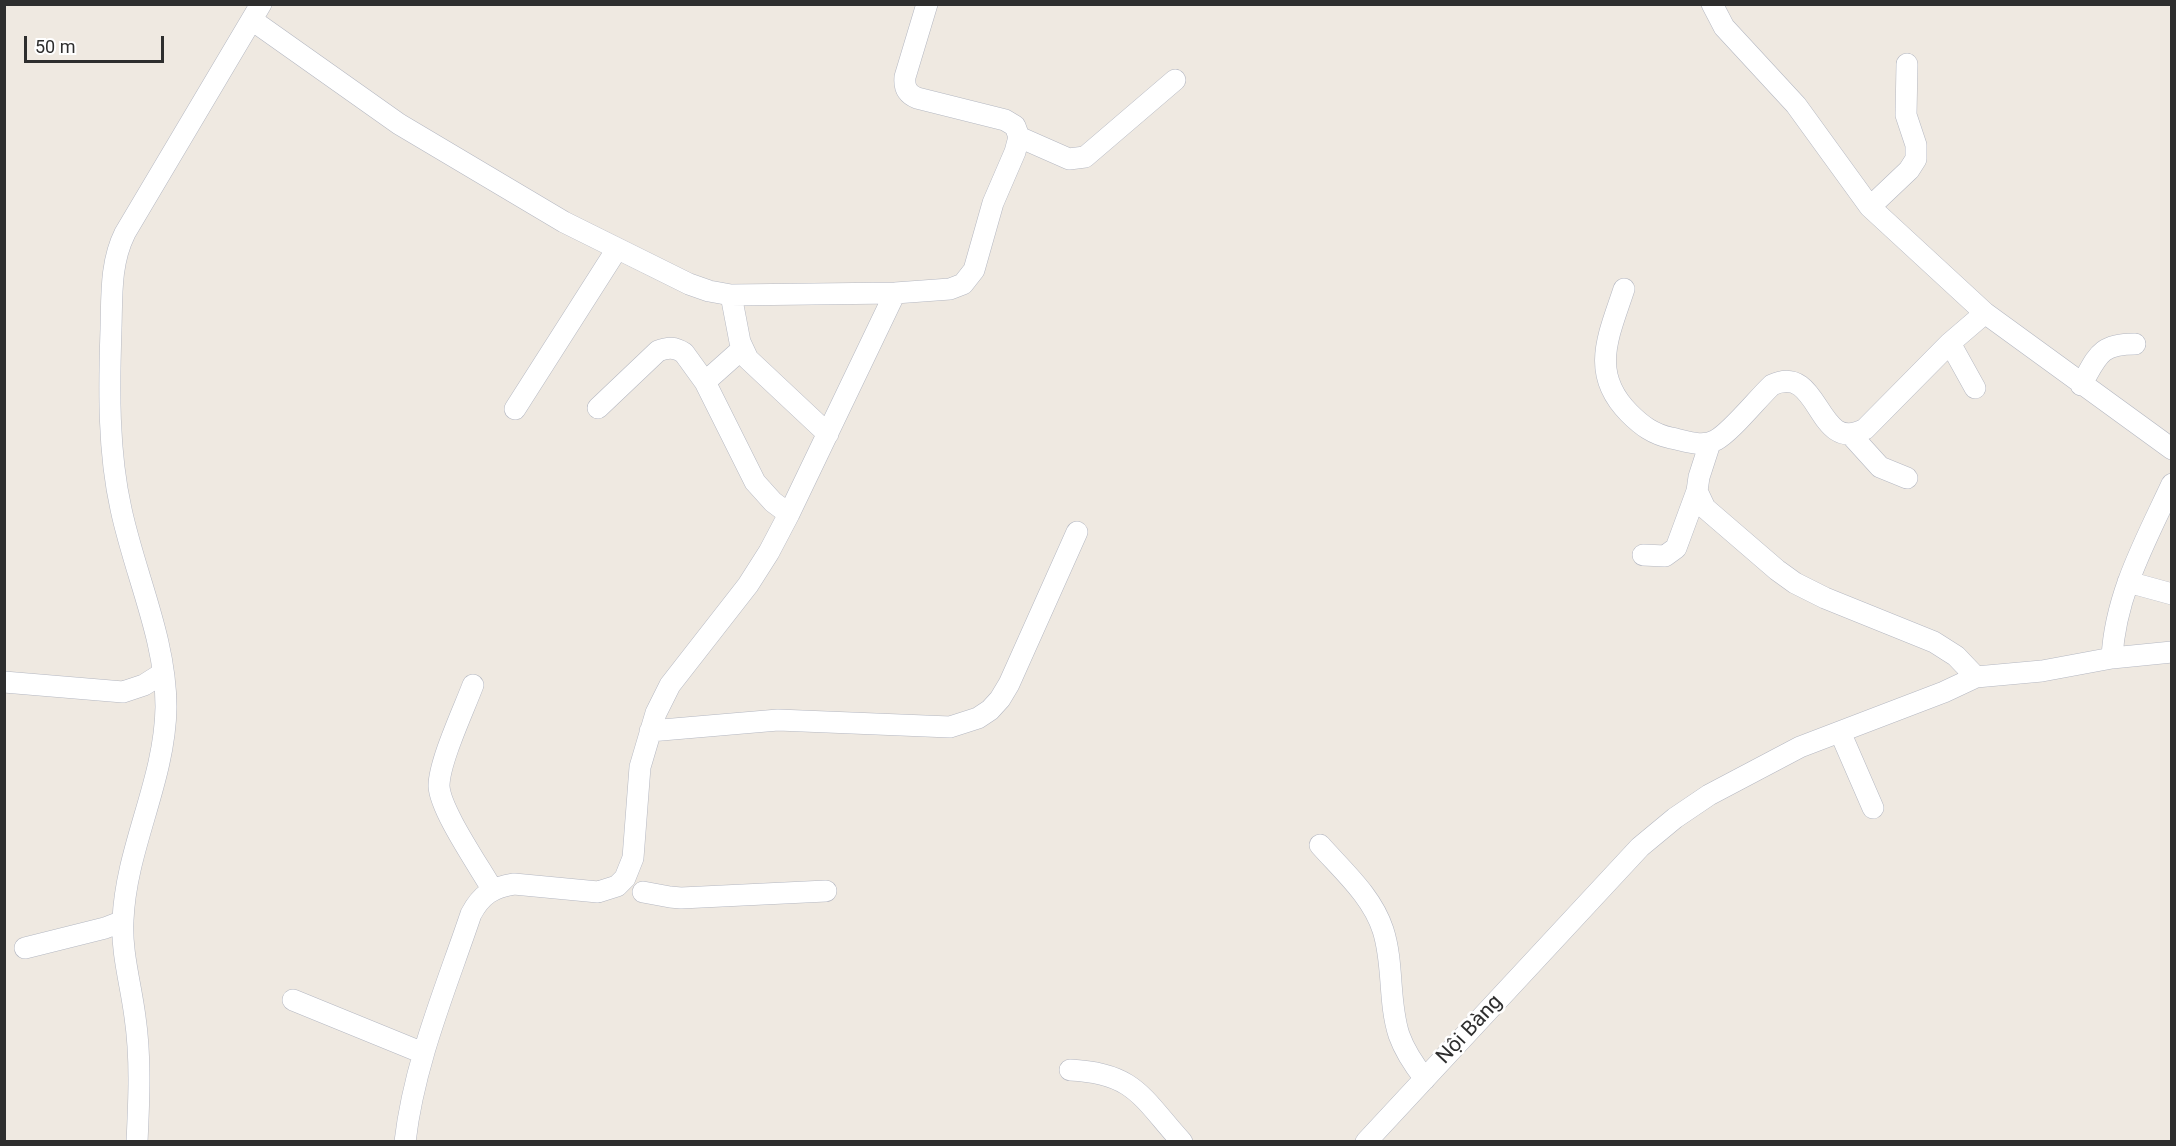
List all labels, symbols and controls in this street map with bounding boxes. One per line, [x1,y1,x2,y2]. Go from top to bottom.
scale bar [27,24,166,62]
text: 50 m [35,36,75,57]
street label: Nội Bàng [1432,990,1508,1070]

